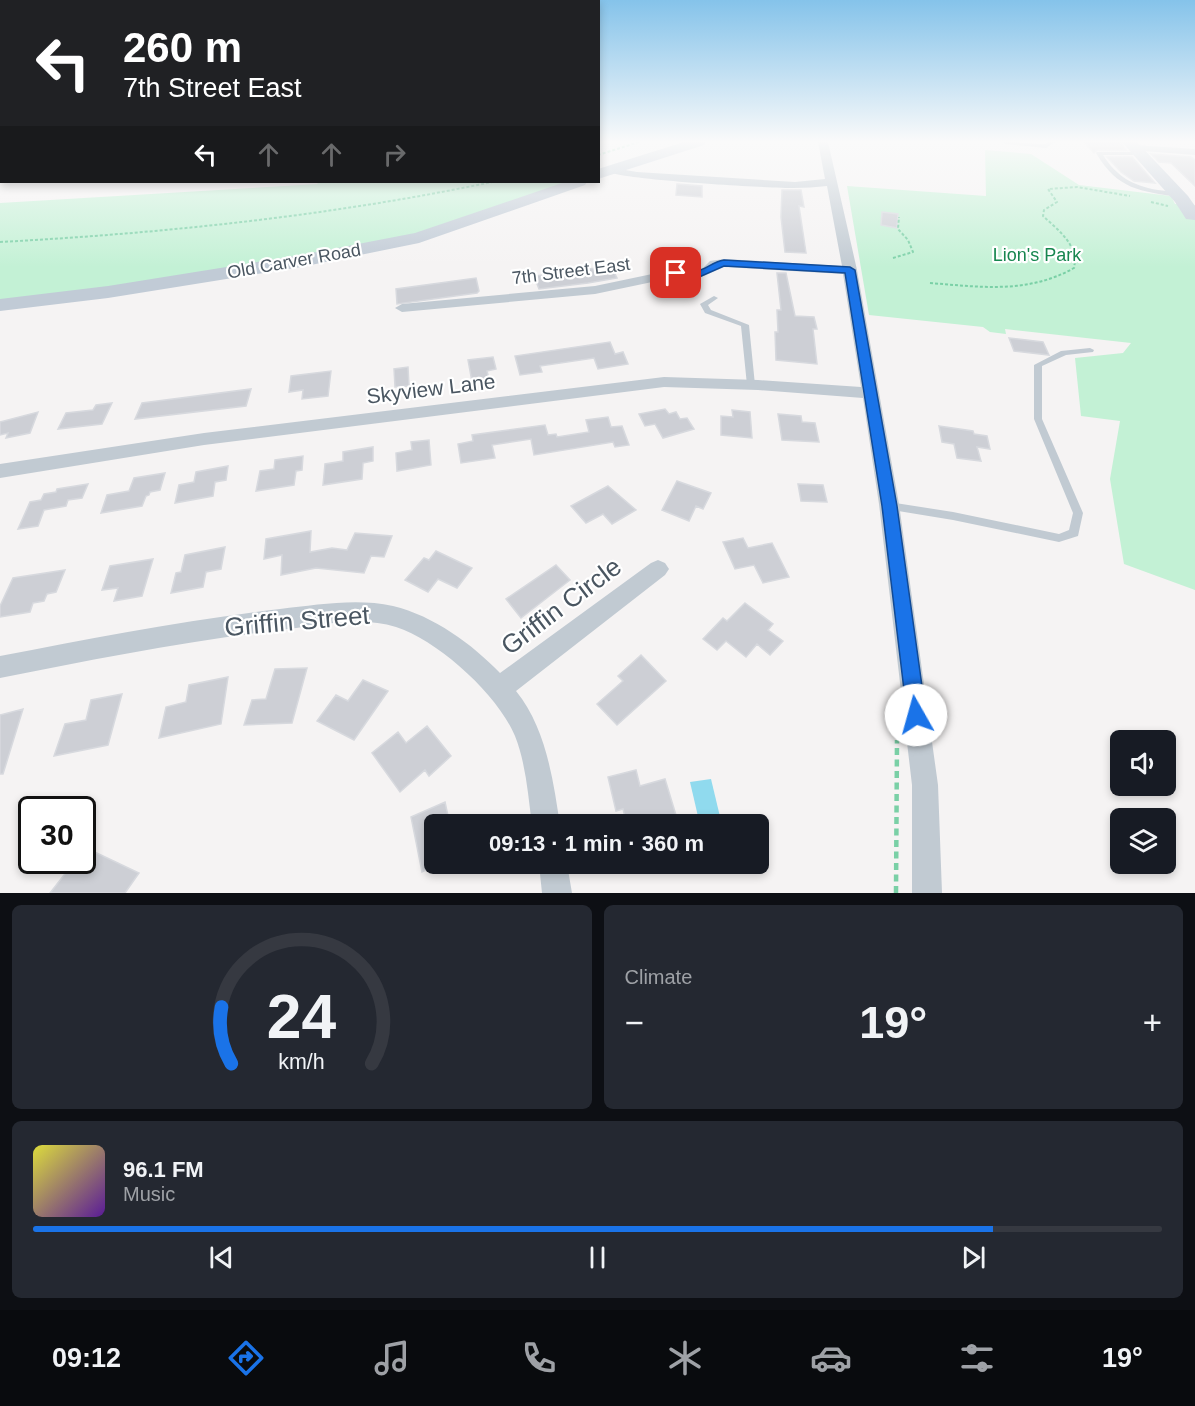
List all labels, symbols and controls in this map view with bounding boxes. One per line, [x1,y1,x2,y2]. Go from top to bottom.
icon: left [24,24,102,102]
text: 260 m [123,24,242,71]
text: 7th Street East [123,73,302,103]
icon: left [189,138,222,171]
icon: ahead [252,138,285,171]
icon: ahead [315,138,348,171]
icon: right [378,138,411,171]
street label: Old Carver Road [226,239,362,283]
park label: Lion's Park [993,245,1082,265]
pin [650,247,701,298]
street label: 7th Street East [511,254,631,288]
icon: arrive [659,256,692,289]
street label: Skyview Lane [365,369,497,408]
street label: Griffin Circle [495,551,627,661]
street label: Griffin Street [223,600,372,642]
position arrow [884,683,948,747]
map controls [1110,730,1176,874]
button: sound [1110,730,1176,796]
speed limit sign: 30 [18,796,96,874]
button: layers [1110,808,1176,874]
text: 09:13 · 1 min · 360 m [489,831,704,856]
text: Climate [625,966,692,988]
text: 24 [267,982,337,1051]
text: 19° [859,997,927,1048]
text: − [625,1004,644,1041]
text: + [1143,1004,1162,1041]
text: km/h [279,1050,325,1074]
text: 96.1 FM [123,1157,204,1182]
text: Music [123,1183,175,1205]
icon: previous [205,1241,238,1274]
icon: pause [581,1241,614,1274]
icon: next [957,1241,990,1274]
icon: directions [225,1337,267,1379]
icon: music [371,1337,413,1379]
icon: phone [518,1337,560,1379]
icon: climate [664,1337,706,1379]
icon: car [810,1337,852,1379]
icon: filters [956,1337,998,1379]
text: 09:12 [52,1343,121,1373]
text: 19° [1102,1343,1143,1373]

